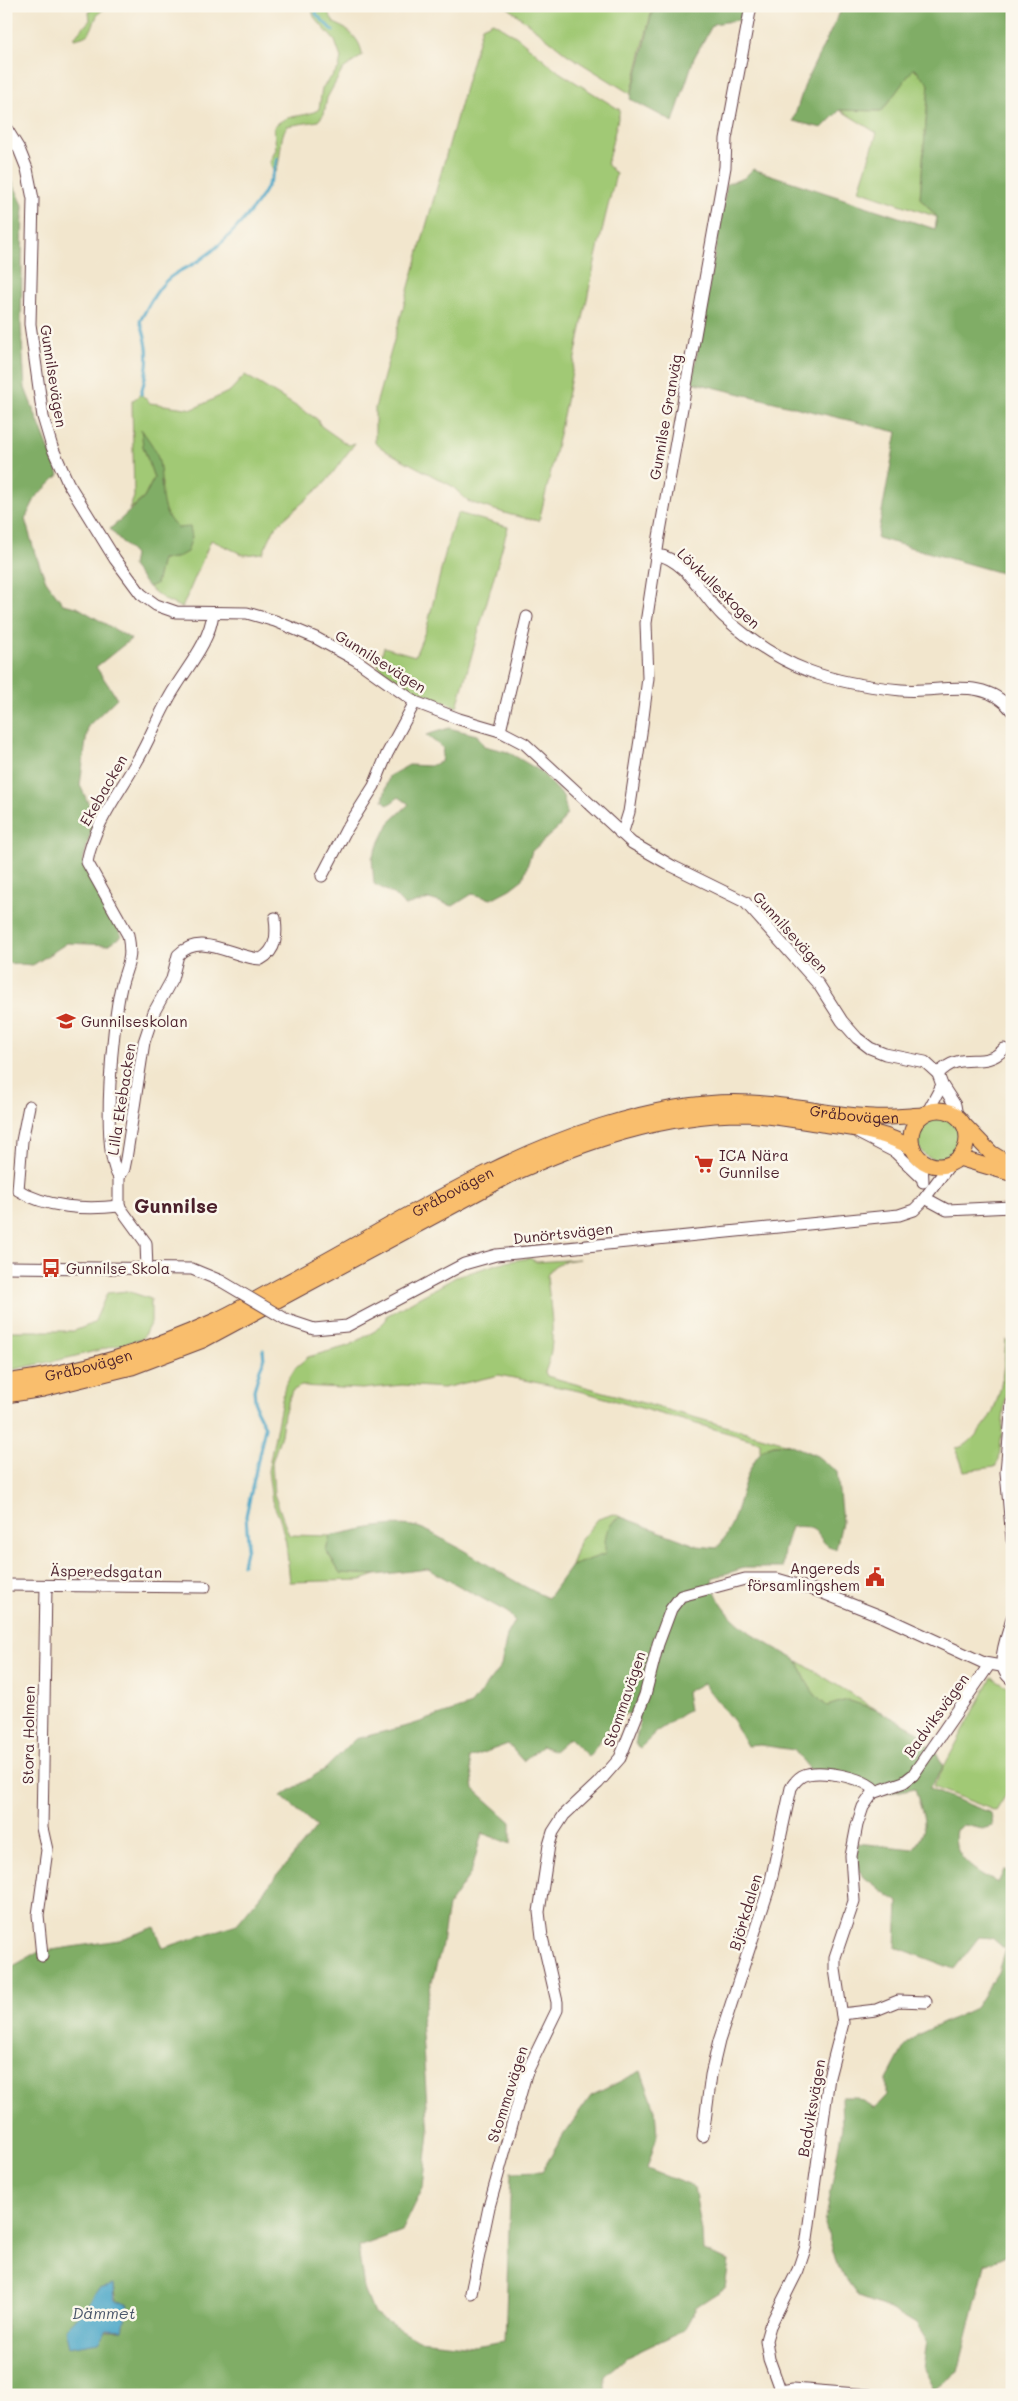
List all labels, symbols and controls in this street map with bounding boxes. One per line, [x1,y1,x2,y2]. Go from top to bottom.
street label: Gunnilsevägen [36,323,72,429]
street label: Gunnilse Granväg [644,352,686,481]
street label: Lövkulleskogen [673,543,765,633]
street label: Gunnilsevägen [332,625,430,697]
street label: Ekebacken [75,751,131,829]
street label: Gunnilsevägen [749,887,833,977]
school or university icon: Gunnilseskolan [55,1010,77,1032]
place label: Gunnilseskolan [81,1011,187,1031]
street label: Lilla Ekebacken [102,1041,140,1157]
street label: Gråbovägen [808,1100,899,1127]
place label: ICA Nära Gunnilse [719,1145,789,1182]
supermarket icon: ICA Nära Gunnilse [693,1153,715,1175]
street label: Gråbovägen [408,1162,496,1221]
district label: Gunnilse [134,1192,218,1218]
street label: Dunörtsvägen [512,1218,614,1248]
bus stop icon: Gunnilse Skola [40,1257,62,1279]
place label: Gunnilse Skola [66,1258,170,1278]
street label: Gråbovägen [43,1344,134,1386]
place label: Angereds församlingshem [747,1558,860,1595]
street label: Äsperedsgatan [50,1560,162,1582]
public building icon: Angereds församlingshem [864,1566,886,1588]
street label: Stommavägen [598,1648,650,1750]
street label: Badviksvägen [899,1669,973,1761]
street label: Stora Holmen [17,1686,39,1784]
street label: Björkdalen [724,1871,766,1953]
street label: Stommavägen [482,2043,532,2145]
street label: Badviksvägen [793,2058,829,2158]
water label: Dämmet [72,2302,136,2323]

